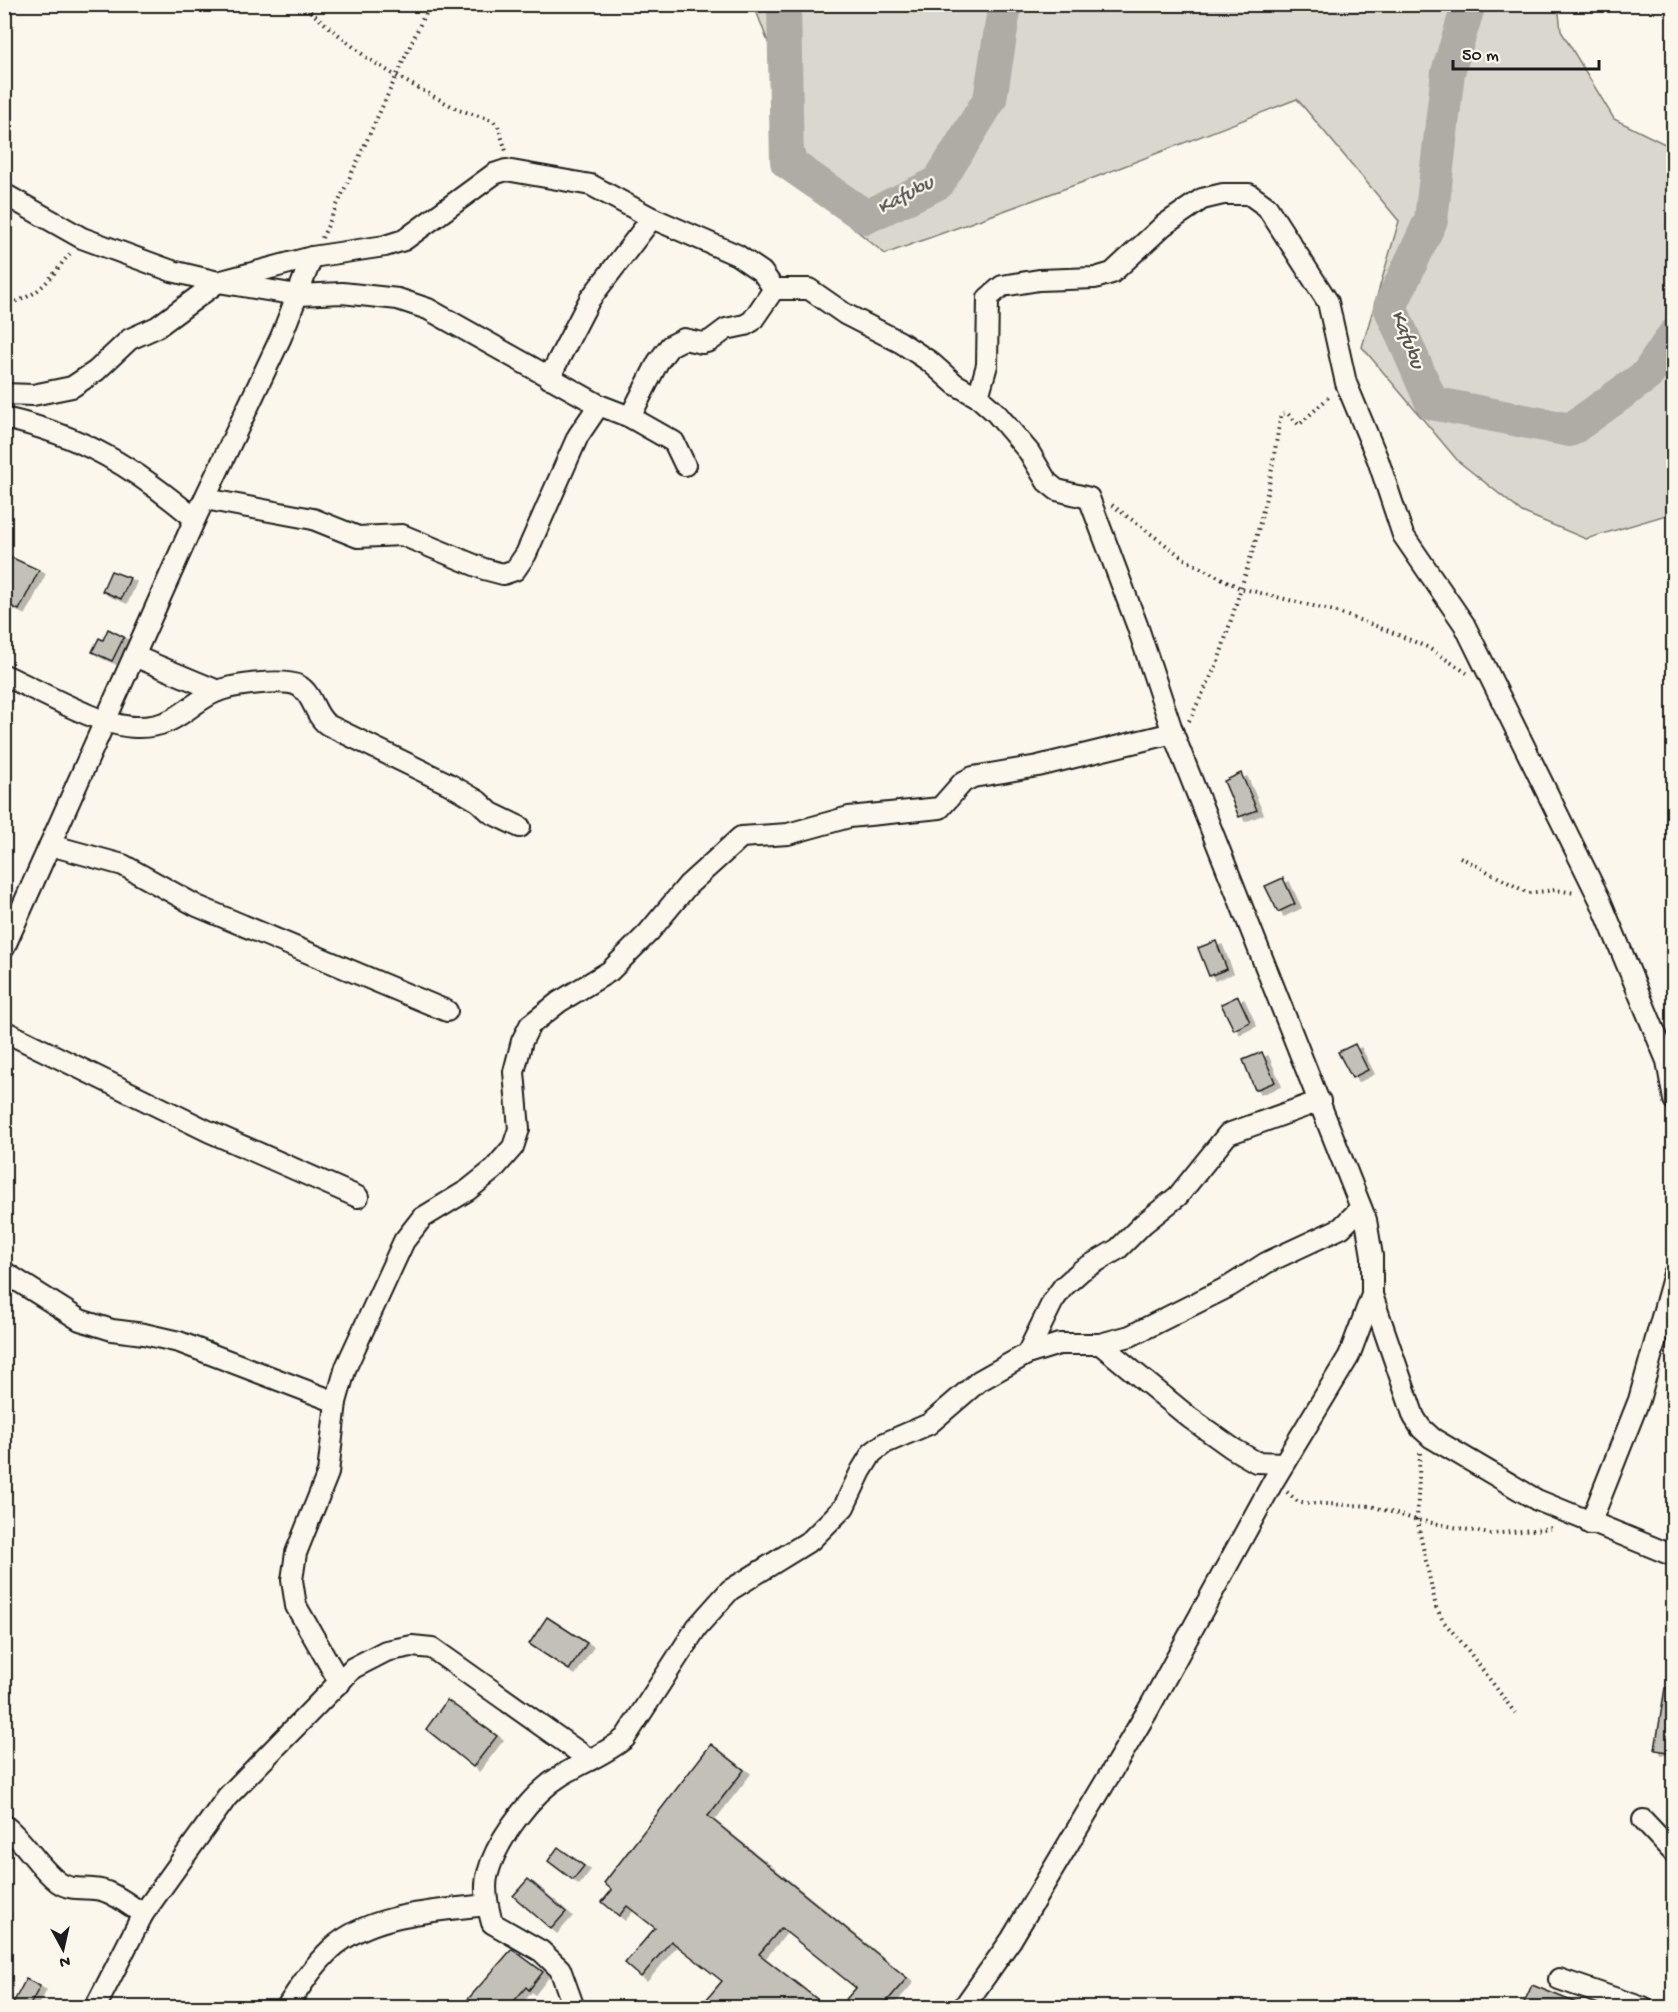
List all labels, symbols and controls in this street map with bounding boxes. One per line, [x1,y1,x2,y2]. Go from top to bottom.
scale bar [1453,33,1598,71]
text: 50 m [1462,46,1499,67]
water label: Kafubu [873,170,940,221]
water label: Kafubu [1383,307,1429,375]
north arrow [33,1919,93,1979]
text: N [58,1950,71,1971]

